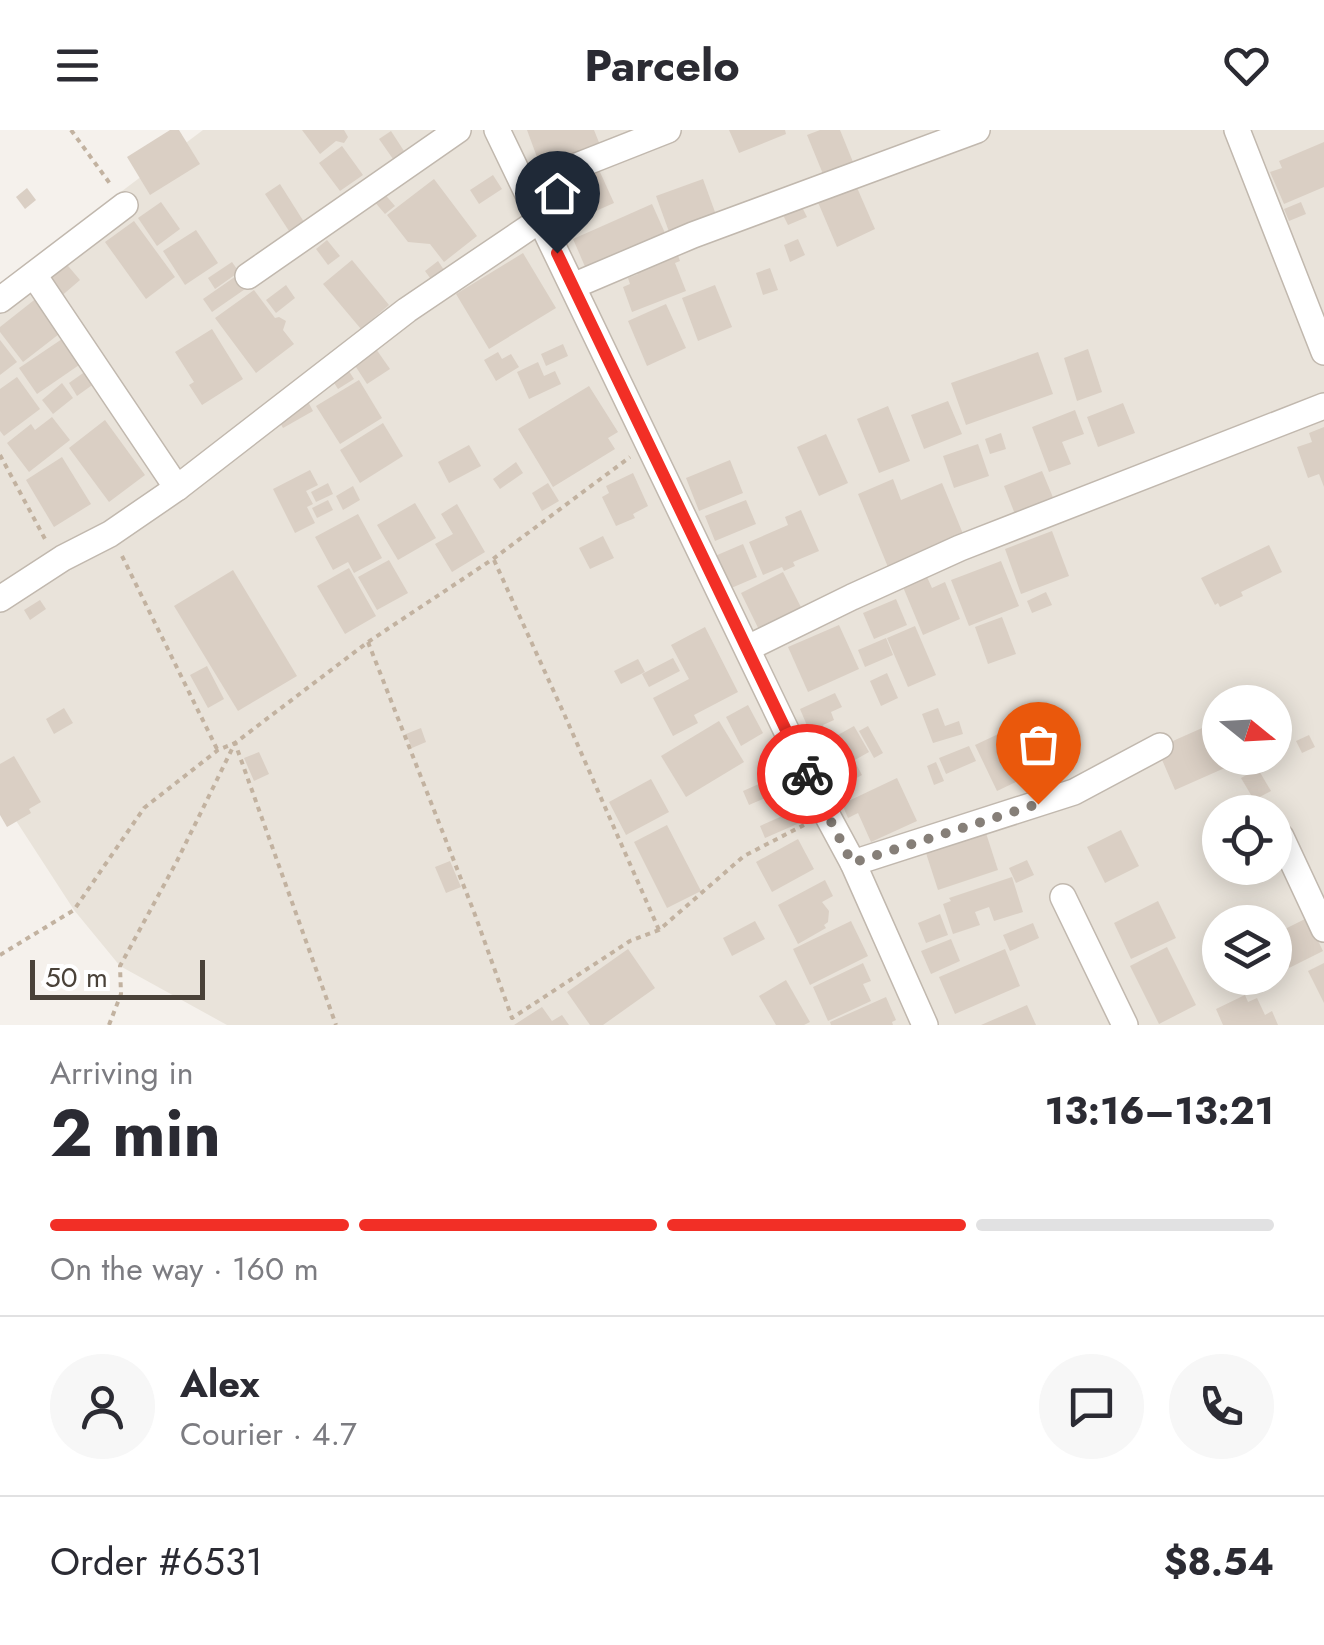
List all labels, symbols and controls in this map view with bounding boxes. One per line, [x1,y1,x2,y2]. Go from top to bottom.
text: Parcelo [584,33,740,98]
icon: menu [50,38,105,93]
icon: heart [1219,38,1274,93]
pin [515,151,600,254]
icon: home [530,166,585,221]
north arrow [1202,685,1292,775]
map controls [1202,685,1292,995]
pin [996,702,1081,805]
icon: bag [1011,717,1066,772]
courier [757,724,857,824]
icon: bike [780,747,835,802]
button: locate [1202,795,1292,885]
button: layers [1202,905,1292,995]
scale bar [30,955,205,1000]
text: 50 m [45,957,108,998]
text: Arriving in [50,1050,194,1096]
text: 13:16–13:21 [1045,1083,1274,1138]
text: 2 min [50,1086,221,1180]
text: On the way · 160 m [50,1246,319,1292]
button: person [50,1354,155,1459]
button: chat [1039,1354,1144,1459]
button: phone [1169,1354,1274,1459]
text: Alex [180,1356,260,1411]
text: Courier · 4.7 [180,1411,357,1457]
text: Order #6531 [50,1534,263,1589]
text: $8.54 [1164,1534,1274,1589]

